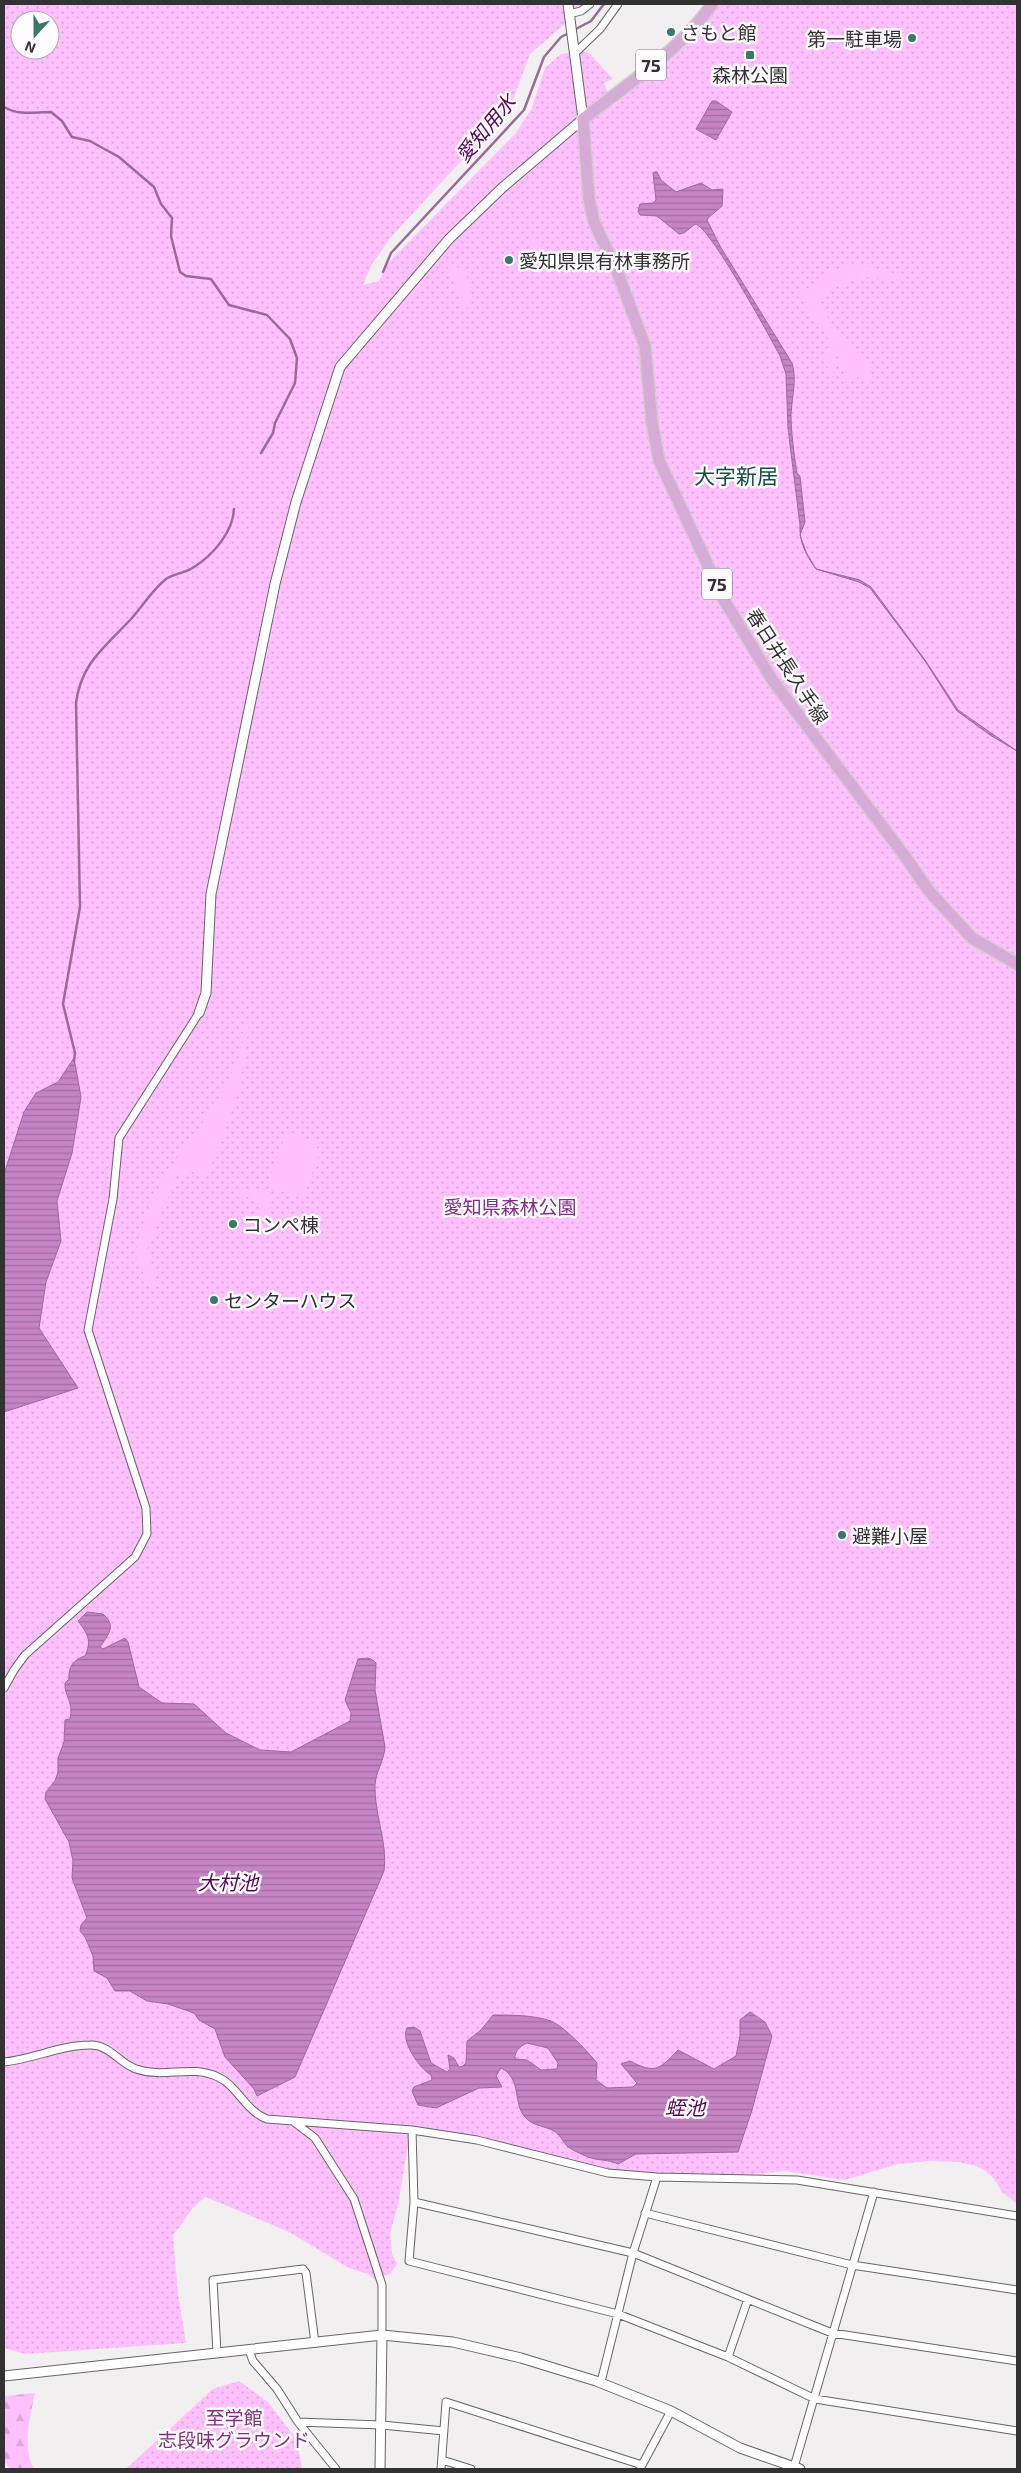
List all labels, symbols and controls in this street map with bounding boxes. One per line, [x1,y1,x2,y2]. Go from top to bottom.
north arrow [10,10,60,60]
place label: さもと館 [681,21,757,44]
marker: さもと館 [665,26,677,38]
place label: 第一駐車場 [807,27,902,50]
marker: 第一駐車場 [906,32,918,44]
text: N [22,38,38,57]
marker: 森林公園 [744,49,756,61]
road number: 75 [636,50,666,80]
place label: 森林公園 [712,63,788,86]
water label: 愛知用水 [450,88,521,166]
place label: 愛知県県有林事務所 [519,249,690,272]
marker: 愛知県県有林事務所 [503,254,515,266]
district label: 大字新居 [694,463,778,488]
road number: 75 [702,568,732,600]
street label: 春日井長久手線 [742,604,834,728]
park label: 愛知県森林公園 [443,1195,577,1218]
place label: コンペ棟 [243,1213,319,1236]
marker: コンペ棟 [227,1218,239,1230]
place label: センターハウス [224,1289,357,1312]
marker: センターハウス [208,1294,220,1306]
place label: 避難小屋 [852,1524,928,1547]
marker: 避難小屋 [836,1529,848,1541]
water label: 大村池 [198,1870,260,1894]
water label: 蛭池 [665,2095,707,2119]
park label: 至学館 志段味グラウンド [158,2406,310,2451]

